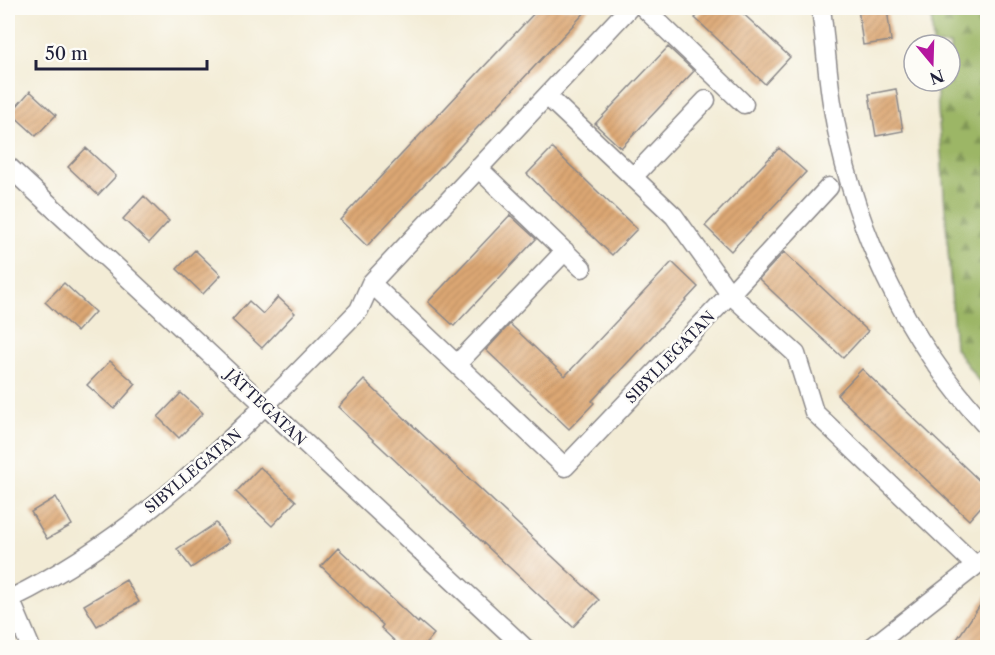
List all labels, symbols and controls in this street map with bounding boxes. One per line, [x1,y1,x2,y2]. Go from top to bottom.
scale bar [36,33,207,71]
north arrow [902,33,962,93]
text: 50 m [45,43,88,65]
text: N [927,65,947,89]
street label: SIBYLLEGATAN [621,307,719,407]
street label: JÄTTEGATAN [220,363,310,449]
street label: SIBYLLEGATAN [141,425,245,517]

